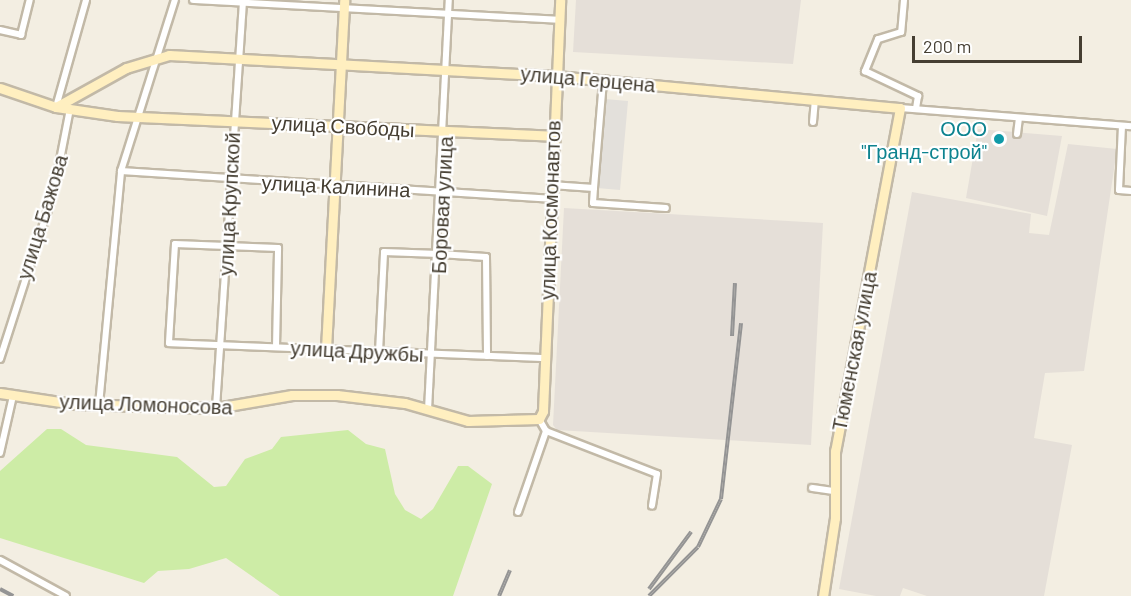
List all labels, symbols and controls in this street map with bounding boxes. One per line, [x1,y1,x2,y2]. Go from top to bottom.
scale bar [915,24,1084,62]
text: 200 m [923,35,971,57]
street label: улица Герцена [520,61,656,97]
street label: улица Свободы [271,110,415,142]
place label: ООО "Гранд-строй" [861,116,987,163]
street label: улица Космонавтов [535,120,565,300]
street label: улица Крупской [213,132,245,276]
marker: ООО "Гранд-строй" [992,132,1006,146]
street label: Боровая улица [426,136,458,274]
street label: улица Бажова [12,152,72,282]
street label: улица Калинина [261,170,411,202]
street label: Тюменская улица [827,269,881,433]
street label: улица Дружбы [290,336,424,366]
street label: улица Ломоносова [59,389,233,419]

